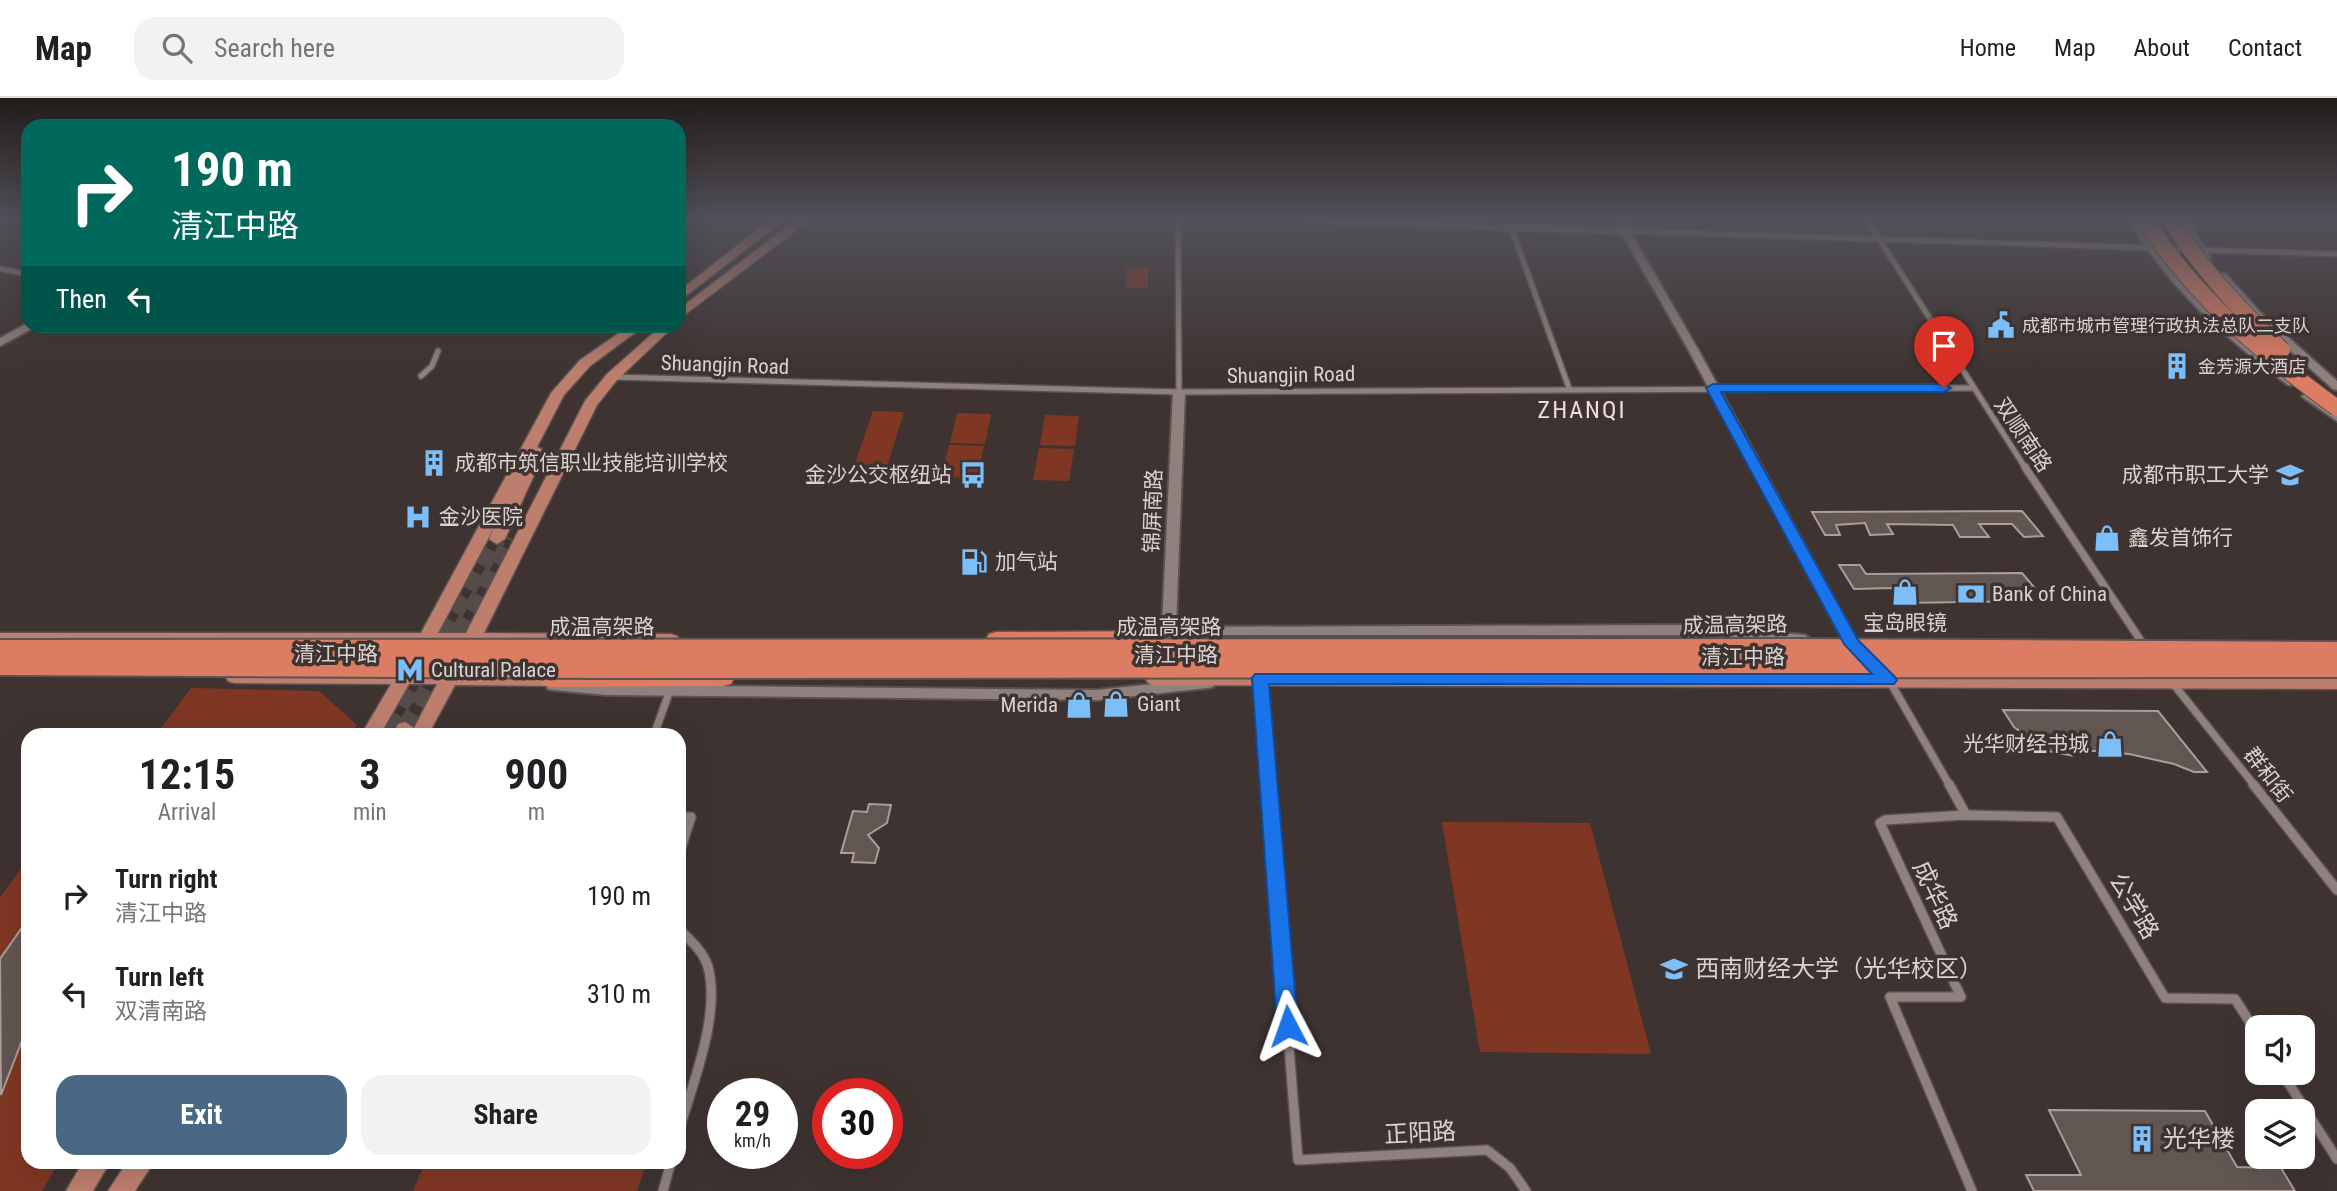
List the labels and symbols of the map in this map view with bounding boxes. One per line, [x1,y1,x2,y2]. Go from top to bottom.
public building icon: 成都市城市管理行政执法总队二支队 [1986,310,2016,340]
place label: 成都市城市管理行政执法总队二支队 [2022,315,2310,336]
pin [1914,316,1974,388]
street label: Shuangjin Road [660,351,790,379]
building icon: 金芳源大酒店 [2162,351,2192,381]
place label: 金芳源大酒店 [2198,356,2306,377]
street label: Shuangjin Road [1227,362,1355,388]
street label: 双顺南路 [1990,393,2056,477]
district label: ZHANQI [1538,396,1626,424]
building icon: 成都市筑信职业技能培训学校 [419,448,449,478]
place label: 成都市筑信职业技能培训学校 [455,451,728,475]
bus stop icon: 金沙公交枢纽站 [958,460,988,490]
school or university icon: 成都市职工大学 [2275,460,2305,490]
place label: 金沙公交枢纽站 [805,463,952,487]
place label: 成都市职工大学 [2122,463,2269,487]
street label: 锦屏南路 [1140,469,1166,553]
hospital icon: 金沙医院 [403,502,433,532]
place label: 金沙医院 [439,505,523,529]
shop icon: 鑫发首饰行 [2092,523,2122,553]
place label: 鑫发首饰行 [2128,526,2233,550]
fuel station icon: 加气站 [959,547,989,577]
place label: 加气站 [995,550,1058,574]
shop icon: 宝岛眼镜 [1890,577,1920,607]
bank icon: Bank of China [1956,579,1986,609]
place label: Bank of China [1992,582,2107,606]
place label: 宝岛眼镜 [1863,611,1947,635]
street label: 成温高架路 [1682,612,1788,638]
street label: 成温高架路 [550,615,655,639]
street label: 成温高架路 [1117,615,1222,639]
street label: 清江中路 [294,642,378,666]
street label: 清江中路 [1134,643,1218,667]
street label: 清江中路 [1701,645,1785,669]
metro station icon: Cultural Palace [395,655,425,685]
place label: Cultural Palace [431,658,556,682]
shop icon: Giant [1101,689,1131,719]
shop icon: Merida [1064,690,1094,720]
place label: Giant [1137,692,1181,716]
place label: Merida [1001,693,1058,717]
shop icon: 光华财经书城 [2095,729,2125,759]
place label: 光华财经书城 [1963,732,2089,756]
street label: 群和街 [2239,743,2297,807]
street label: 成华路 [1907,856,1963,934]
street label: 公学路 [2103,868,2165,944]
school or university icon: 西南财经大学（光华校区） [1659,954,1689,984]
place label: 西南财经大学（光华校区） [1695,955,1983,983]
position arrow [1251,989,1325,1063]
speed limit sign: 30 [812,1078,903,1169]
street label: 正阳路 [1383,1117,1457,1149]
building icon: 光华楼 [2127,1124,2157,1154]
place label: 光华楼 [2163,1125,2235,1153]

